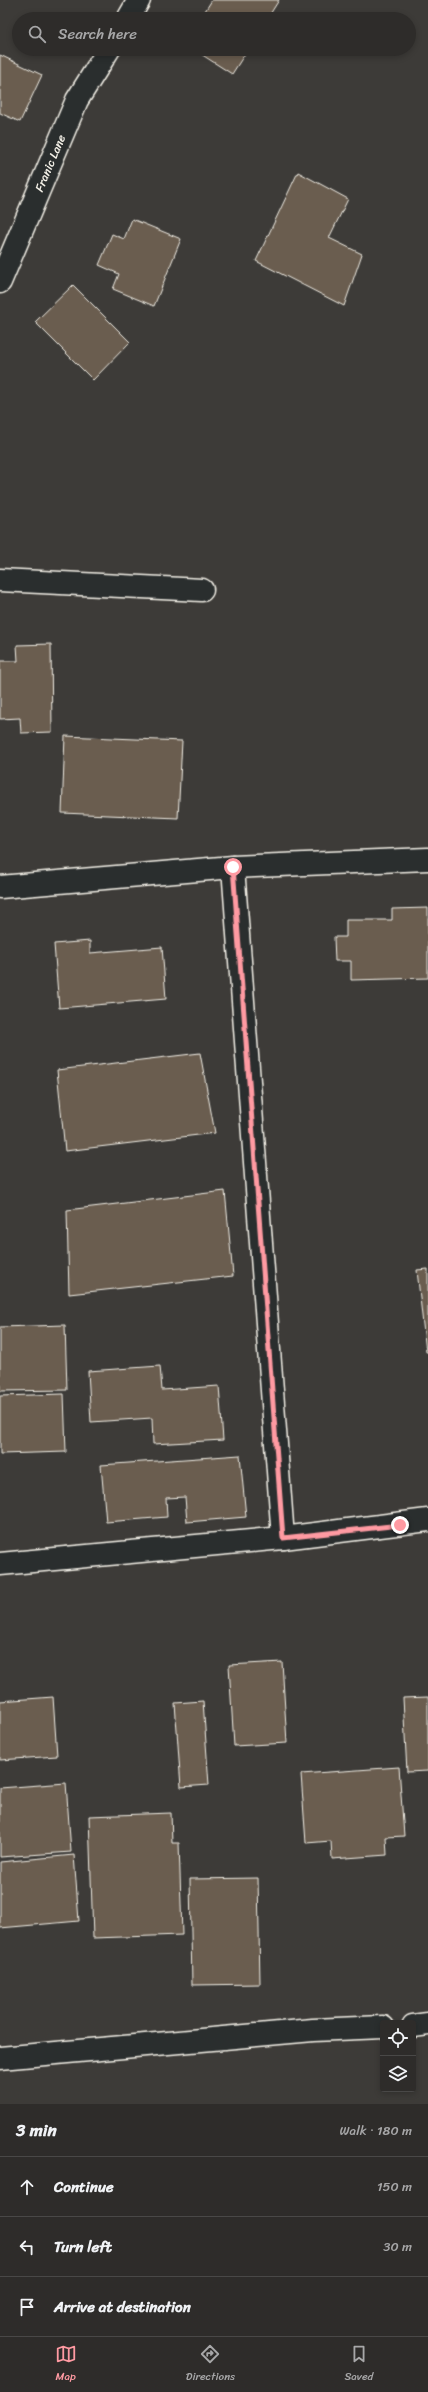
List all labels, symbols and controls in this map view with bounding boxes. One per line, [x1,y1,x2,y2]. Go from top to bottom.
search box [12,12,416,56]
text: Search here [58,21,137,47]
icon: search [26,23,48,45]
street label: Franic Lane [28,131,72,195]
route start [224,858,242,876]
route end [391,1516,409,1534]
map controls [380,2020,416,2092]
button: locate [380,2020,416,2056]
button: layers [380,2056,416,2092]
text: 3 min [16,2115,57,2145]
text: Walk · 180 m [340,2119,412,2142]
text: Continue [54,2174,114,2200]
text: 150 m [377,2175,412,2198]
icon: ahead [16,2176,38,2198]
text: Turn left [54,2234,112,2260]
text: 30 m [383,2235,412,2258]
icon: left [16,2236,38,2258]
text: Arrive at destination [54,2294,191,2320]
icon: arrive [16,2296,38,2318]
tab: Map [55,2343,77,2386]
tab: Directions [186,2343,235,2386]
tab: Saved [344,2343,373,2386]

